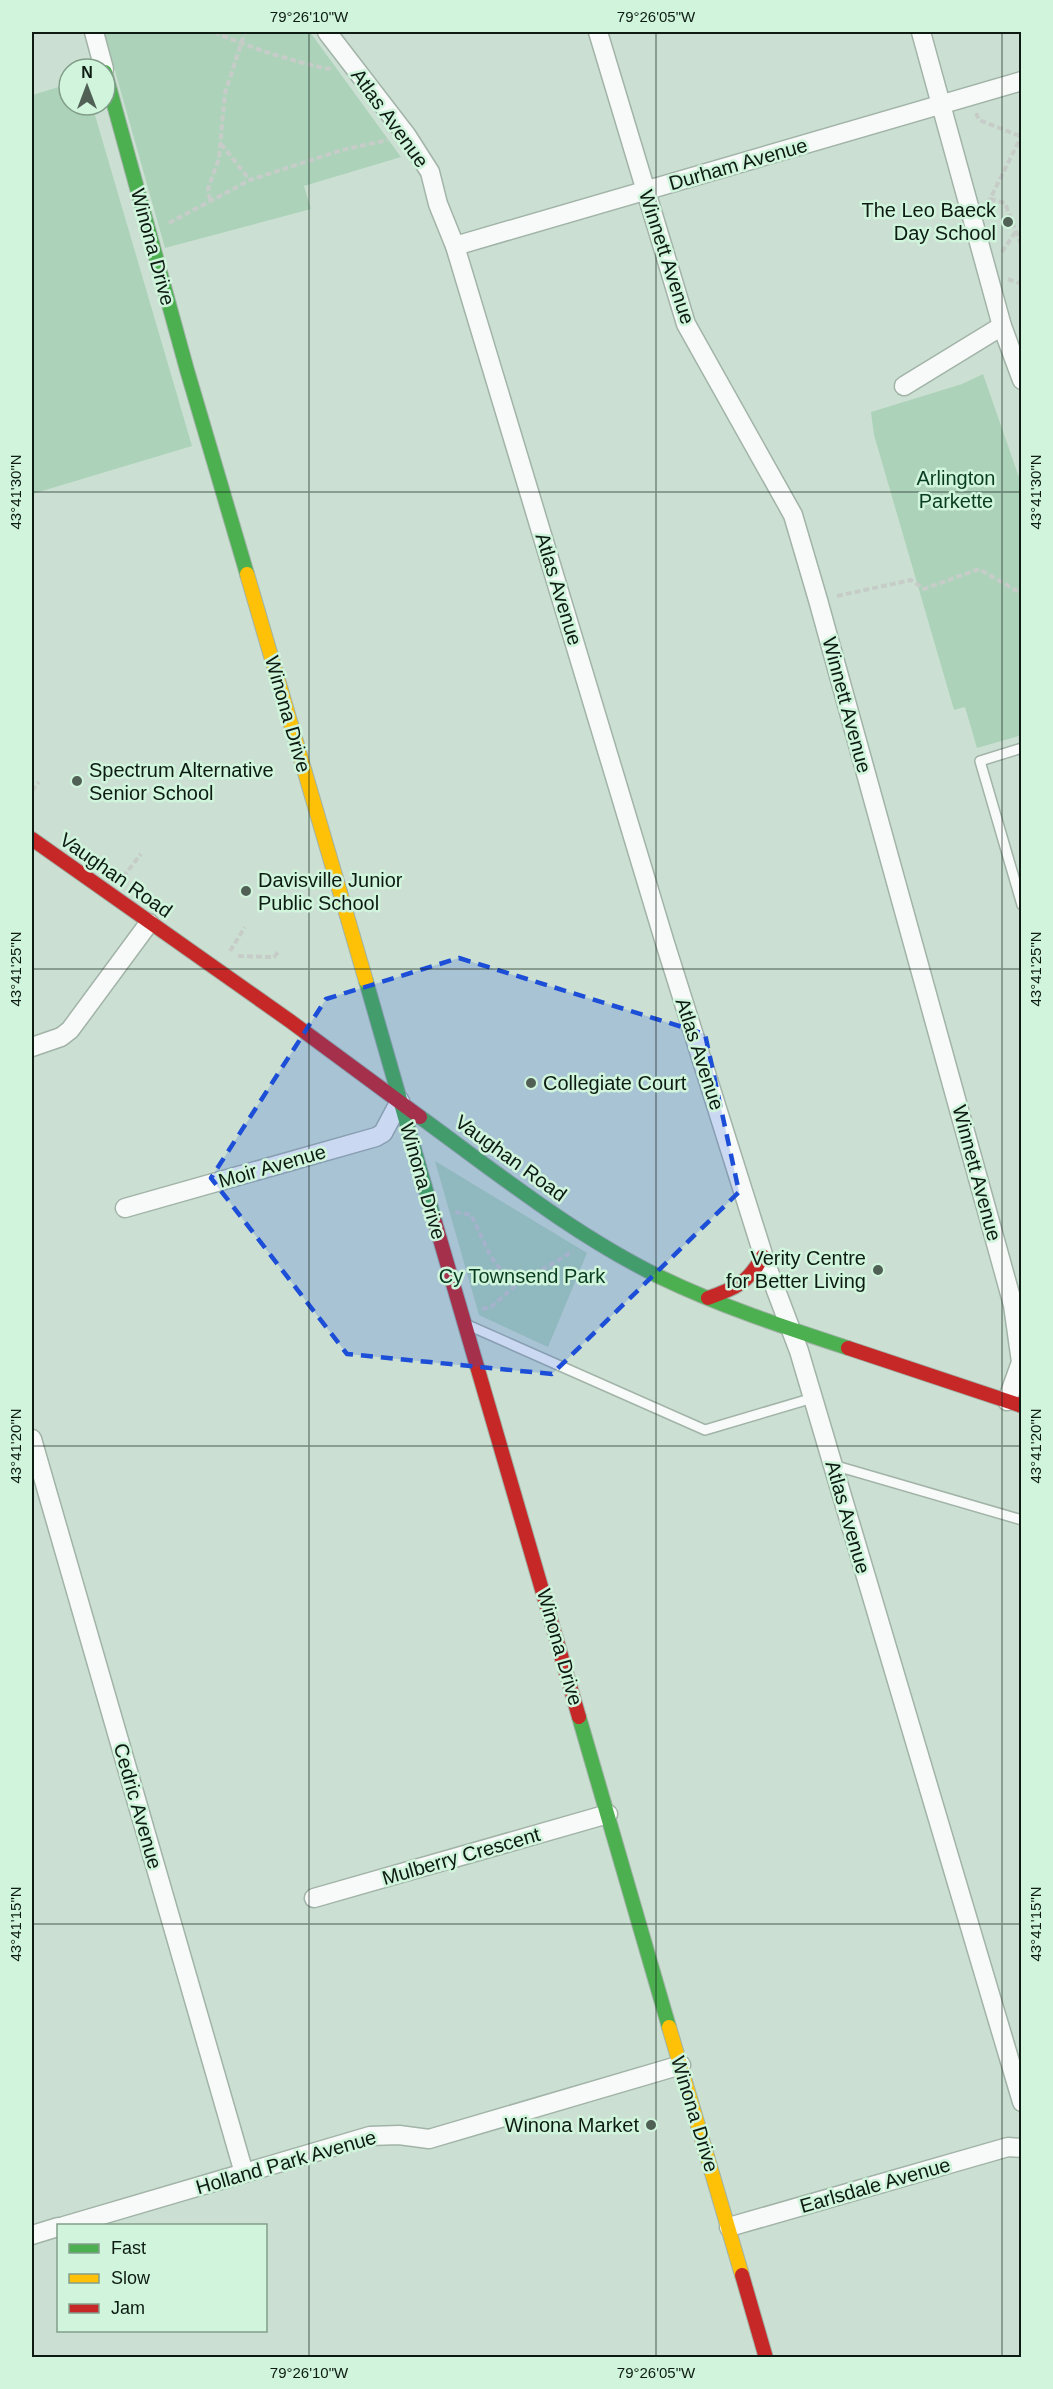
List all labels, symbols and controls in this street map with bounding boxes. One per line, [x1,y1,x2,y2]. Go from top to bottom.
text: 79°26'10"W [270,8,349,25]
text: 79°26'05"W [617,8,696,25]
north arrow [57,57,117,117]
text: N [81,64,93,81]
street label: Atlas Avenue [347,64,433,172]
street label: Durham Avenue [666,134,810,194]
street label: Winona Drive [127,186,179,308]
street label: Winnett Avenue [635,187,699,327]
place label: The Leo Baeck Day School [861,199,997,244]
marker: The Leo Baeck Day School [1001,215,1015,229]
text: 43°41'30"N [7,454,24,530]
text: 43°41'30"N [1027,454,1044,530]
park label: Arlington Parkette [917,467,995,512]
street label: Atlas Avenue [531,530,587,648]
street label: Winnett Avenue [818,635,876,775]
street label: Winona Drive [261,653,315,775]
place label: Spectrum Alternative Senior School [89,759,274,804]
marker: Spectrum Alternative Senior School [70,774,84,788]
street label: Vaughan Road [56,828,176,922]
place label: Davisville Junior Public School [258,869,403,914]
marker: Davisville Junior Public School [239,884,253,898]
text: 43°41'25"N [7,931,24,1007]
text: 43°41'25"N [1027,931,1044,1007]
street label: Atlas Avenue [672,995,728,1113]
place label: Collegiate Court [543,1072,687,1094]
marker: Collegiate Court [524,1076,538,1090]
street label: Winnett Avenue [948,1103,1006,1243]
street label: Vaughan Road [451,1110,571,1206]
street label: Winona Drive [396,1120,450,1242]
street label: Moir Avenue [216,1140,328,1192]
place label: Verity Centre for Better Living [726,1247,866,1292]
marker: Verity Centre for Better Living [871,1263,885,1277]
park label: Cy Townsend Park [439,1265,606,1287]
text: 43°41'20"N [7,1408,24,1484]
text: 43°41'20"N [1027,1408,1044,1484]
street label: Atlas Avenue [821,1458,875,1576]
street label: Winona Drive [533,1586,587,1708]
street label: Cedric Avenue [110,1741,166,1871]
street label: Mulberry Crescent [379,1823,543,1889]
text: 43°41'15"N [7,1886,24,1962]
text: 43°41'15"N [1027,1886,1044,1962]
street label: Winona Drive [667,2053,723,2175]
place label: Winona Market [505,2114,639,2136]
marker: Winona Market [644,2118,658,2132]
street label: Holland Park Avenue [193,2126,379,2198]
street label: Earlsdale Avenue [797,2153,953,2217]
legend [57,2224,267,2332]
text: Fast [111,2238,146,2258]
text: Slow [111,2268,151,2288]
text: Jam [111,2298,145,2318]
text: 79°26'10"W [270,2364,349,2381]
text: 79°26'05"W [617,2364,696,2381]

